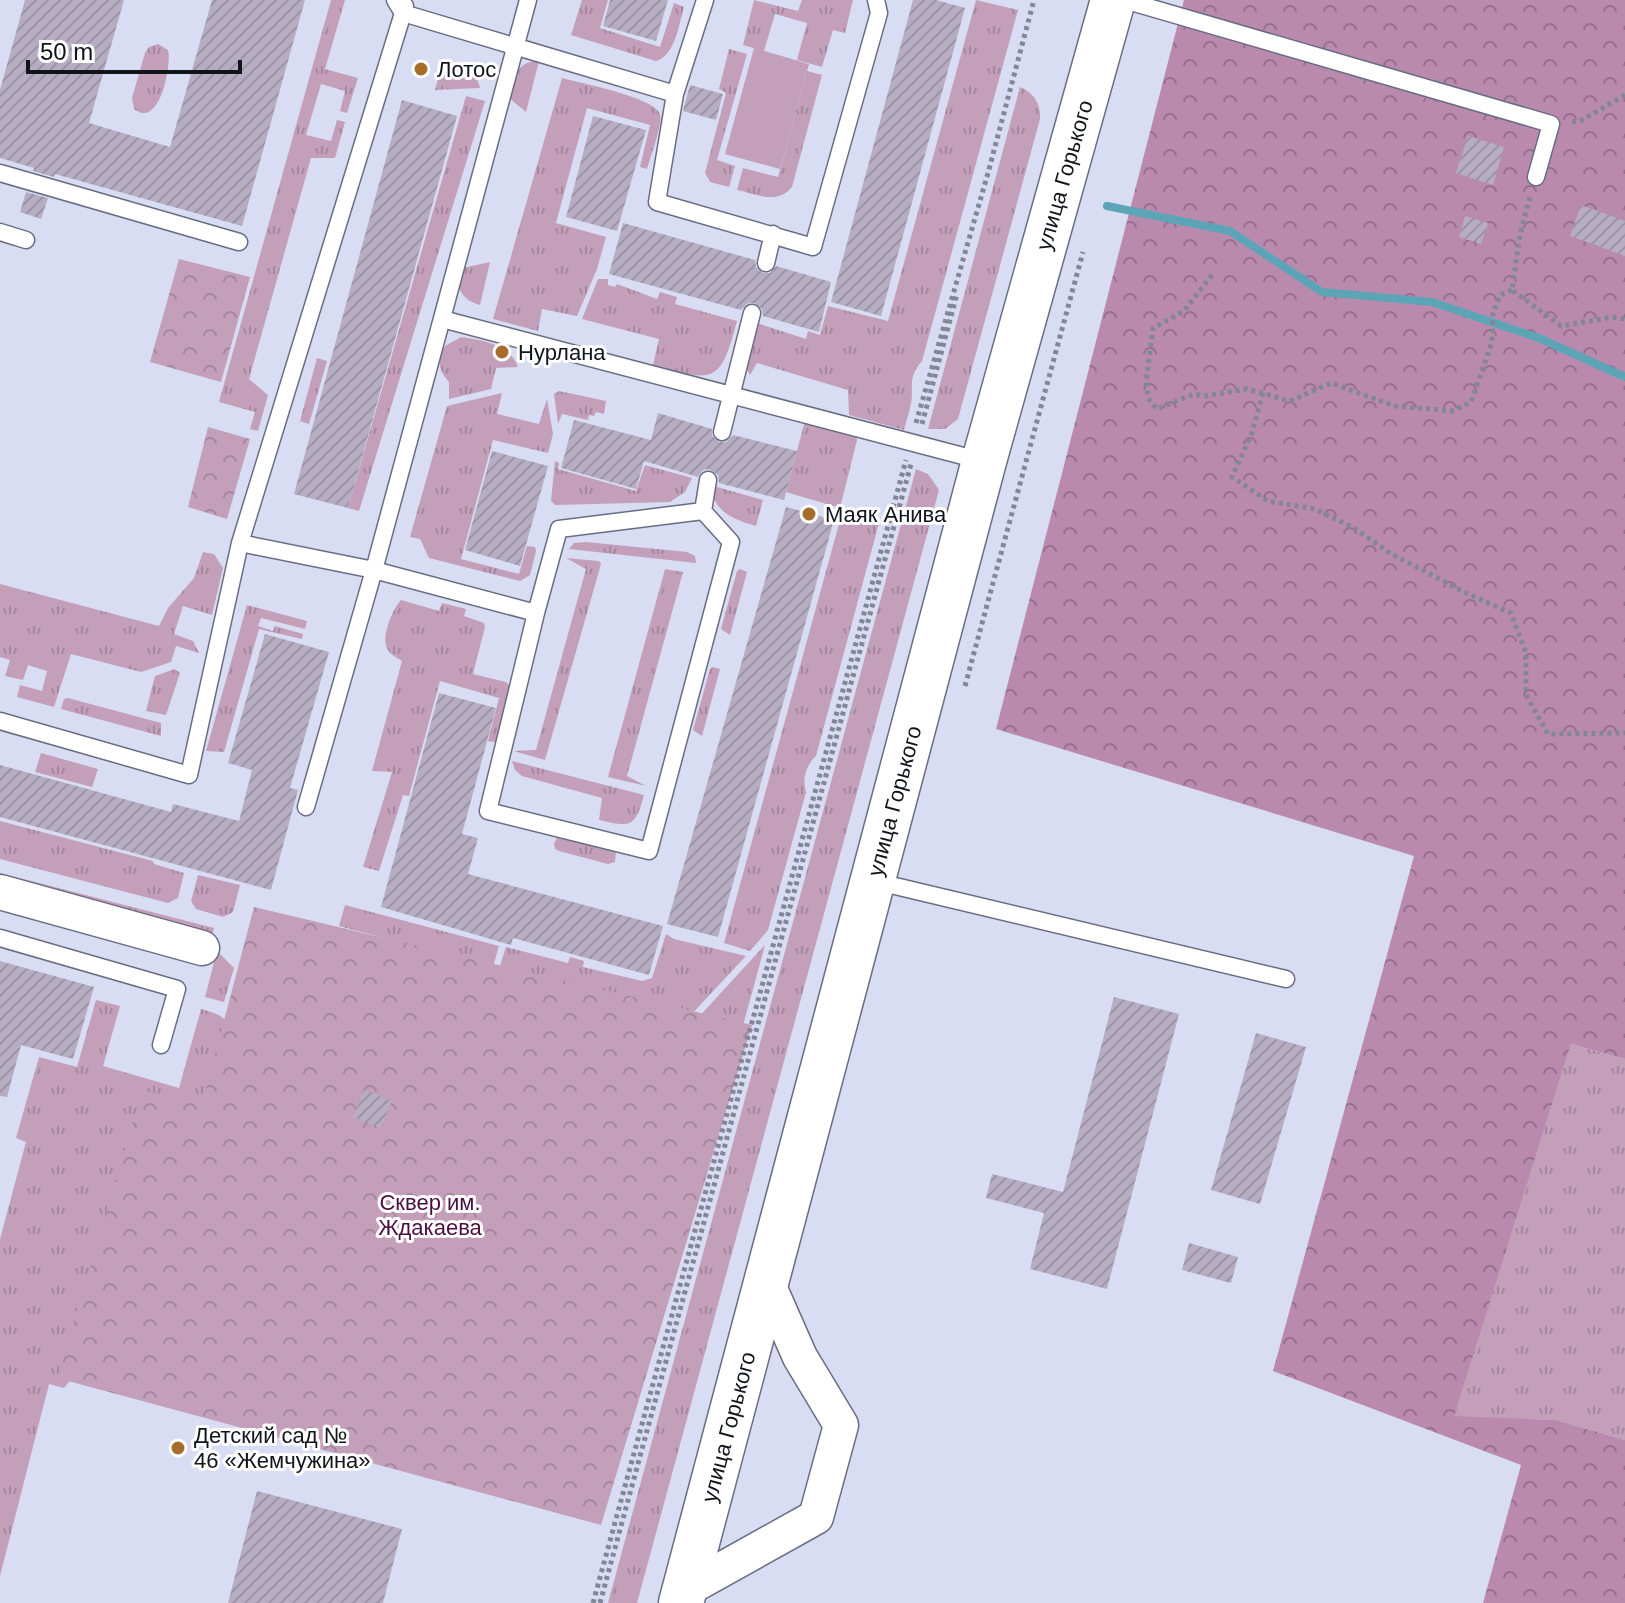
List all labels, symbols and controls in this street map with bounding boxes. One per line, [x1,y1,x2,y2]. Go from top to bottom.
scale bar [28,24,240,74]
text: 50 m [40,38,93,65]
place label: Лотос [437,57,496,82]
marker: Лотос [412,60,430,78]
street label: улица Горького [1031,97,1098,253]
place label: Нурлана [518,340,606,365]
marker: Нурлана [493,343,511,361]
place label: Маяк Анива [825,502,947,527]
marker: Маяк Анива [800,505,818,523]
street label: улица Горького [862,723,927,879]
park label: Сквер им. Ждакаева [378,1190,483,1240]
street label: улица Горького [696,1349,761,1505]
place label: Детский сад № 46 «Жемчужина» [194,1423,371,1473]
marker: Детский сад № 46 «Жемчужина» [169,1439,187,1457]

